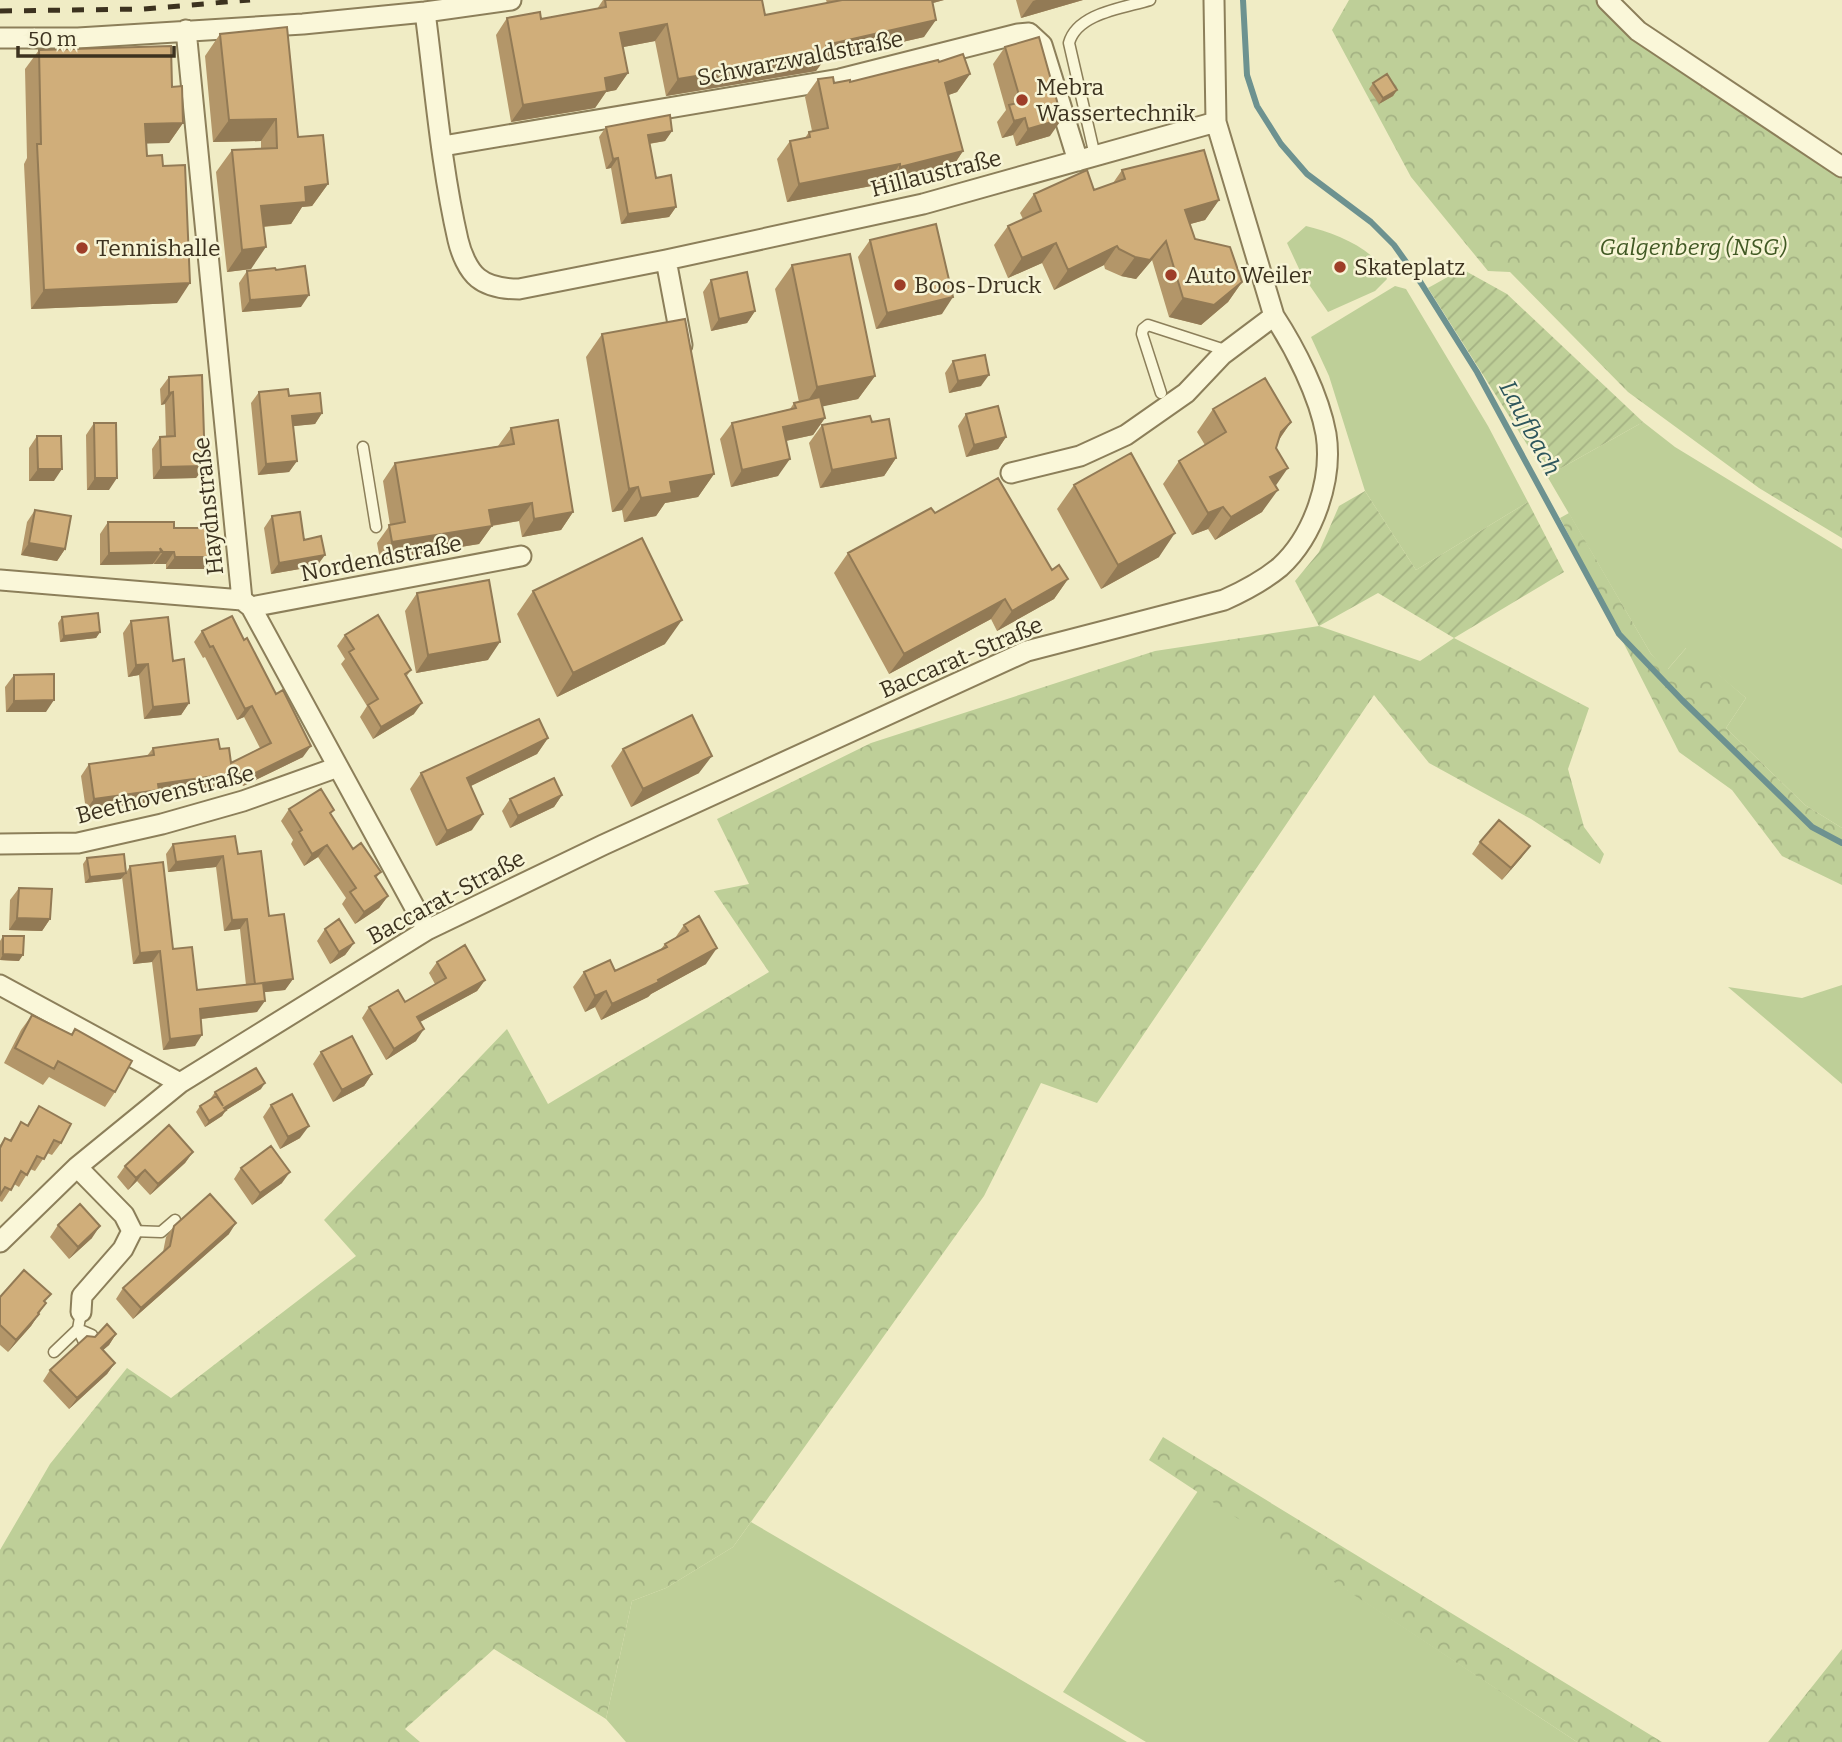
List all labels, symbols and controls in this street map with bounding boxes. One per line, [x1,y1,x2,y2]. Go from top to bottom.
scale bar [18,14,173,58]
street label: Schwarzwaldstraße [695,24,905,92]
text: 50 m [28,26,77,52]
place label: Mebra Wassertechnik [1036,73,1196,127]
marker: Mebra Wassertechnik [1014,92,1030,108]
street label: Hillaustraße [868,143,1004,203]
park label: Galgenberg (NSG) [1600,233,1787,261]
place label: Tennishalle [96,234,221,262]
marker: Tennishalle [74,240,90,256]
place label: Skateplatz [1354,253,1465,281]
marker: Skateplatz [1332,259,1348,275]
place label: Auto Weiler [1185,261,1311,289]
marker: Auto Weiler [1163,267,1179,283]
place label: Boos-Druck [914,271,1041,299]
marker: Boos-Druck [892,277,908,293]
water label: Laufbach [1493,376,1567,480]
street label: Haydnstraße [187,436,229,576]
street label: Nordendstraße [298,529,464,587]
street label: Baccarat-Straße [875,610,1047,704]
street label: Beethovenstraße [73,758,257,830]
street label: Baccarat-Straße [362,844,530,950]

